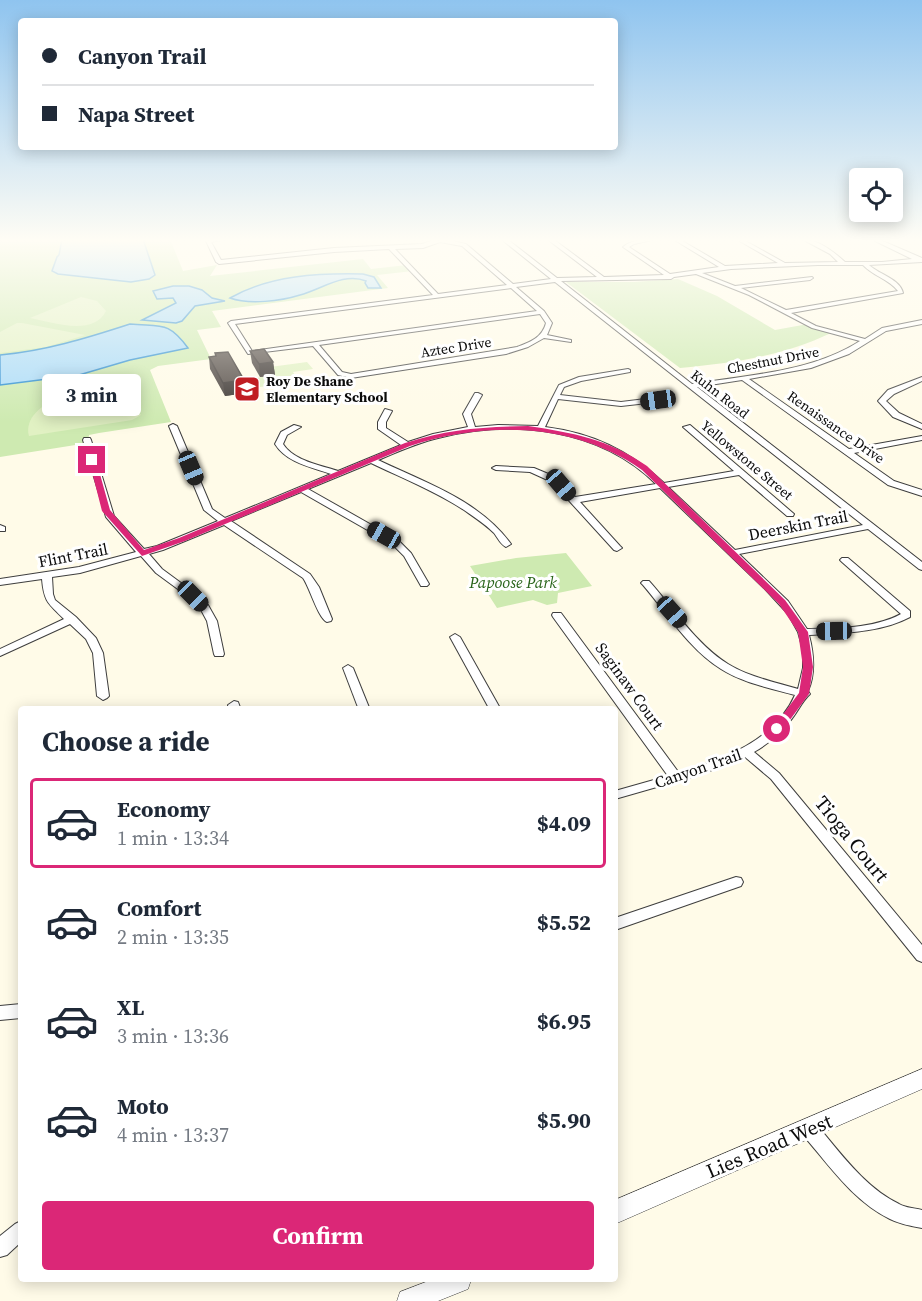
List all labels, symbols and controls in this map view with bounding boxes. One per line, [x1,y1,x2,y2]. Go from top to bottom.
text: Canyon Trail [78,41,207,71]
text: Napa Street [78,99,194,129]
map controls [849,168,903,222]
button: locate [849,168,903,222]
street label: Aztec Drive [419,332,493,362]
street label: Chestnut Drive [725,341,821,379]
street label: Kuhn Road [687,365,753,423]
place label: Roy De Shane Elementary School [266,371,388,407]
callout: 3 min [42,373,142,415]
school or university icon: Roy De Shane Elementary School [232,374,262,404]
text: 3 min [66,381,117,409]
street label: Renaissance Drive [783,386,889,468]
car [639,389,677,411]
street label: Yellowstone Street [697,416,798,505]
route end [78,446,105,473]
car [176,448,206,488]
car [542,466,580,504]
street label: Deerskin Trail [746,505,850,545]
car [364,518,404,552]
street label: Flint Trail [36,537,110,573]
park label: Papoose Park [468,571,557,593]
car [174,577,212,615]
car [653,593,691,631]
car [816,622,852,640]
street label: Saginaw Court [591,638,670,735]
route start [763,715,790,742]
text: Choose a ride [42,723,210,760]
street label: Canyon Trail [652,743,745,793]
street label: Tioga Court [808,790,896,889]
text: Economy [117,794,211,824]
icon: car [45,796,99,850]
text: $4.09 [537,808,591,838]
text: 1 min · 13:34 [117,824,229,852]
text: Comfort [117,893,201,923]
icon: car [45,895,99,949]
text: $5.52 [537,907,591,937]
text: 2 min · 13:35 [117,923,229,951]
text: XL [117,992,144,1022]
icon: car [45,994,99,1048]
text: $6.95 [537,1006,591,1036]
text: 3 min · 13:36 [117,1022,229,1050]
text: Moto [117,1091,169,1121]
icon: car [45,1093,99,1147]
text: $5.90 [537,1105,591,1135]
street label: Lies Road West [702,1107,837,1185]
text: 4 min · 13:37 [117,1121,229,1149]
button: Confirm [42,1201,594,1270]

